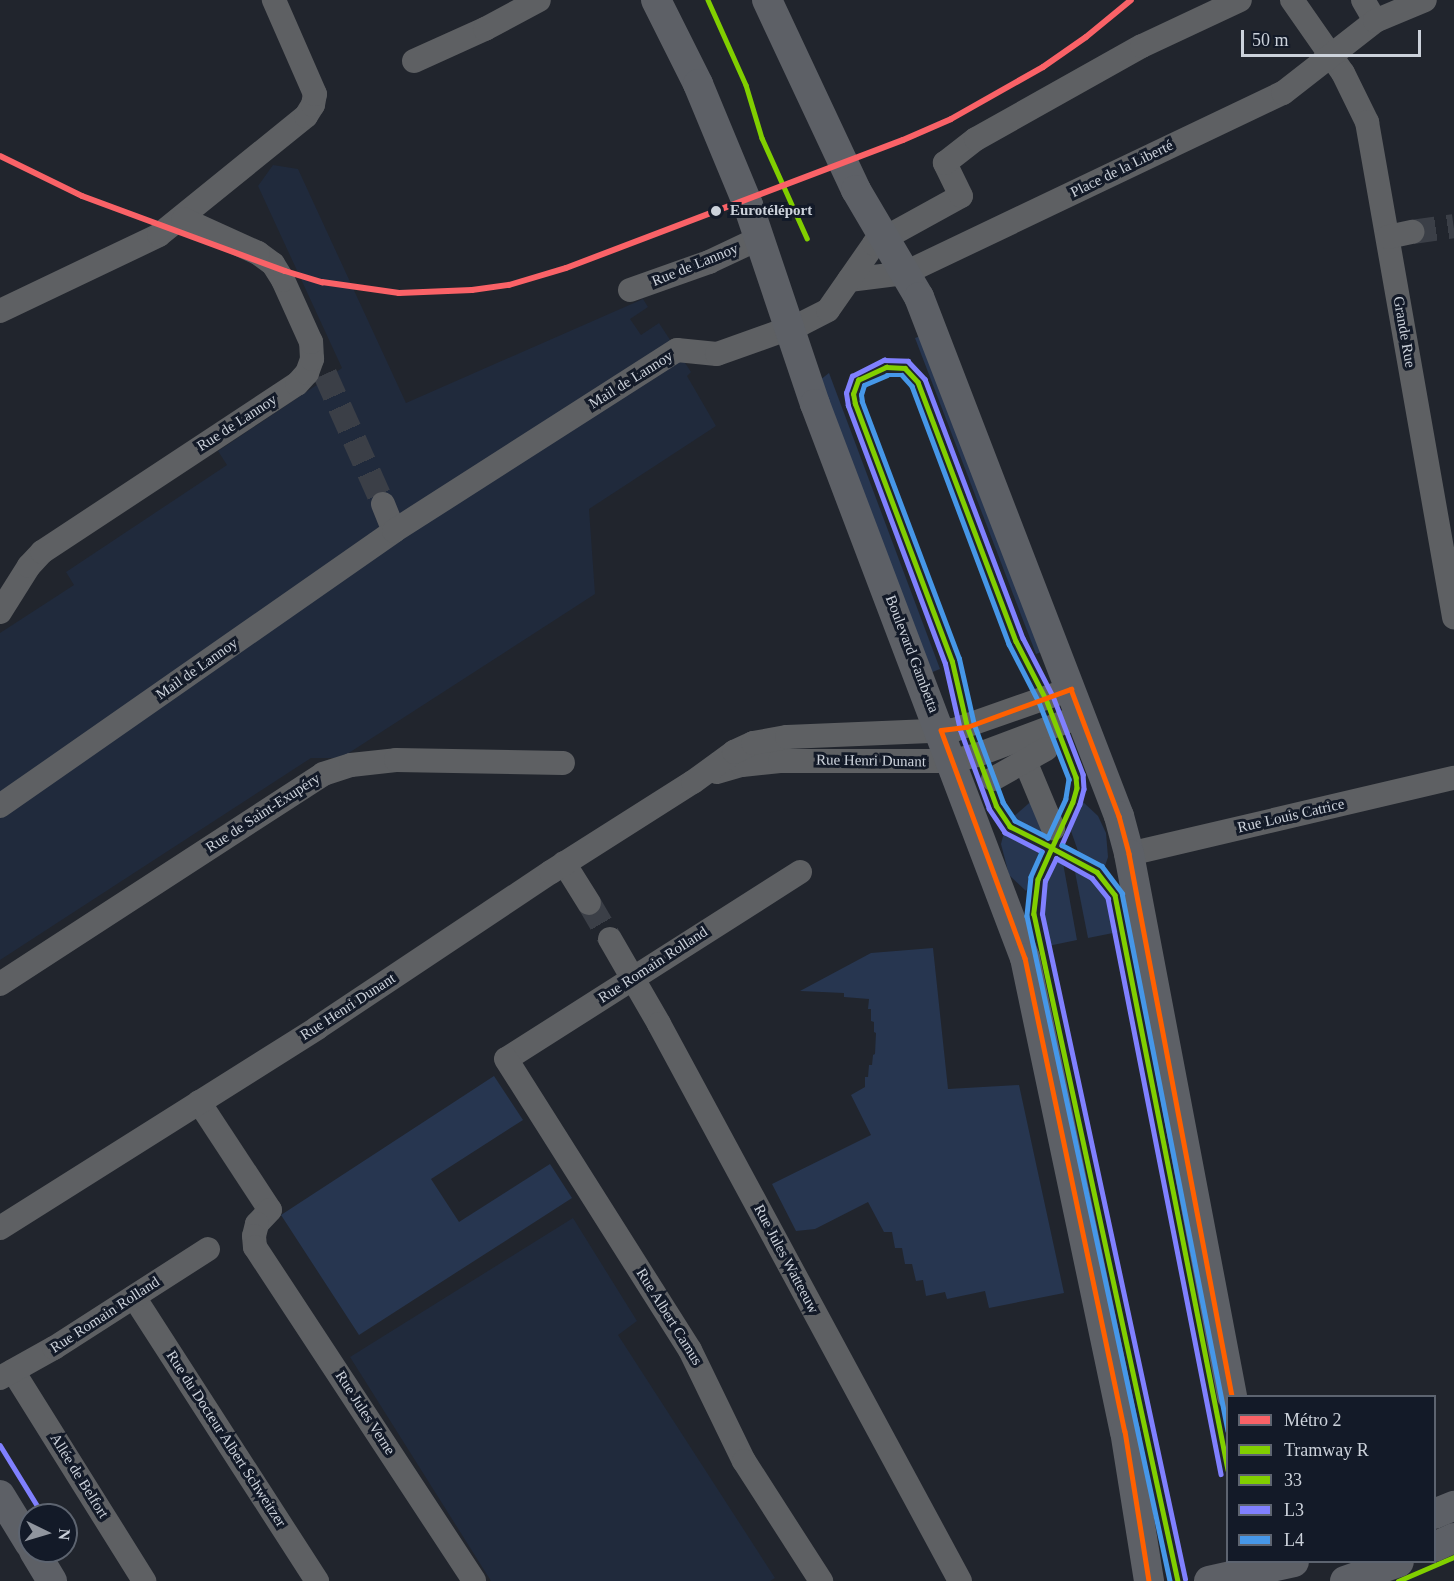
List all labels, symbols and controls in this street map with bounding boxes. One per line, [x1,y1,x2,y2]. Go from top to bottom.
scale bar [1244,18,1424,56]
text: 50 m [1252,30,1289,50]
street label: Place de la Liberté [1068,136,1176,202]
marker: Eurotéléport [707,202,725,220]
place label: Eurotéléport [730,202,812,220]
street label: Rue de Lannoy [649,239,741,291]
street label: Grande Rue [1389,295,1419,369]
street label: Mail de Lannoy [586,347,676,413]
street label: Rue de Lannoy [194,390,280,456]
street label: Boulevard Gambetta [881,593,943,715]
street label: Mail de Lannoy [153,634,241,704]
street label: Rue Henri Dunant [816,751,926,771]
street label: Rue de Saint-Exupéry [203,769,323,857]
street label: Rue Louis Catrice [1236,795,1346,837]
street label: Rue Romain Rolland [595,923,711,1007]
street label: Rue Henri Dunant [297,970,399,1044]
street label: Rue Jules Watteeuw [750,1201,822,1317]
street label: Rue Albert Camus [632,1265,706,1369]
street label: Rue Romain Rolland [47,1273,163,1357]
street label: Rue du Docteur Albert Schweitzer [162,1347,290,1531]
street label: Rue Jules Verne [331,1368,399,1458]
legend [1226,1395,1436,1563]
text: Métro 2 [1284,1410,1342,1430]
street label: Allée de Belfort [46,1430,112,1522]
text: Tramway R [1284,1440,1369,1460]
text: 33 [1284,1470,1302,1490]
text: L3 [1284,1500,1304,1520]
north arrow [18,1503,78,1563]
text: N [55,1528,73,1541]
text: L4 [1284,1530,1304,1550]

